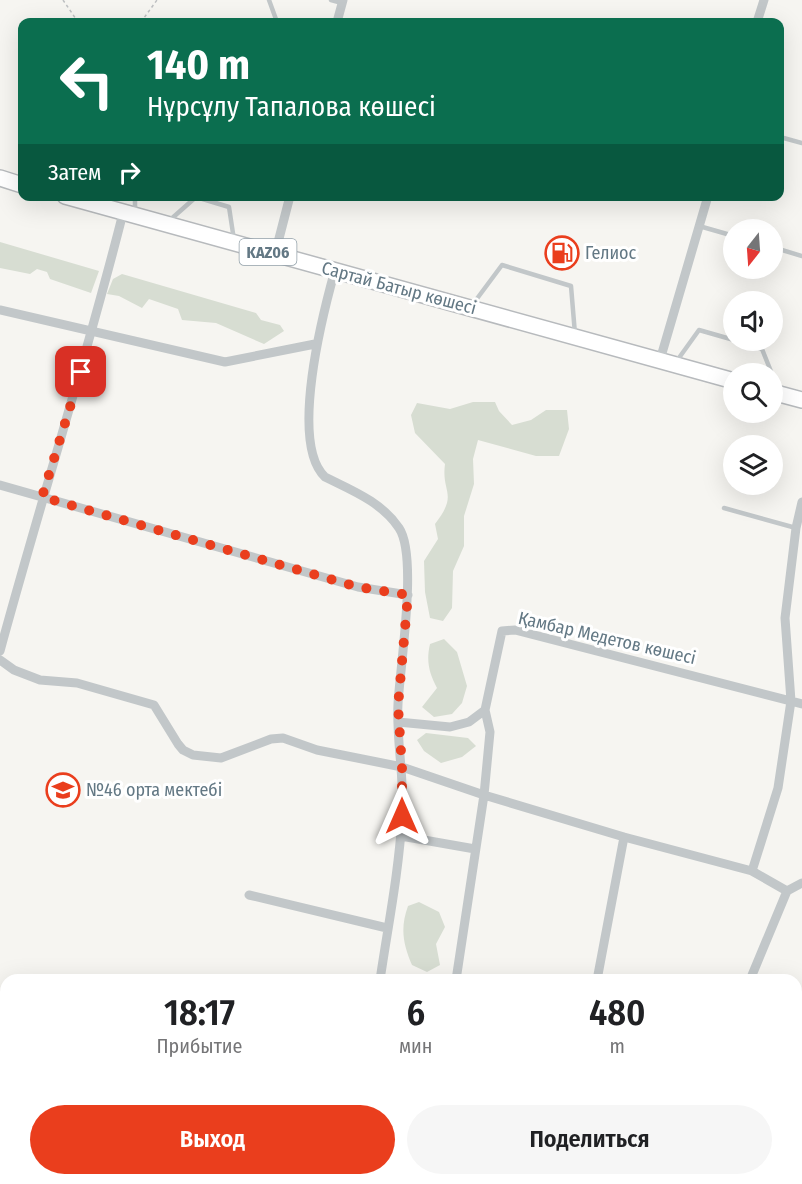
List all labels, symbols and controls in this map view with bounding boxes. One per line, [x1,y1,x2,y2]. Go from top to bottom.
text: 140 m [147,40,250,90]
icon: left [48,42,126,120]
text: Нұрсұлу Тапалова көшесі [147,91,436,123]
icon: right [113,156,146,189]
text: Затем [48,159,101,186]
north arrow [723,219,783,279]
map controls [723,219,783,495]
fuel station icon: Гелиос [544,235,580,271]
road number: KАZ06 [240,239,296,265]
place label: Гелиос [585,242,637,264]
street label: Сартай Батыр көшесі [319,257,479,319]
button: sound [723,291,783,351]
pin [55,346,106,397]
icon: arrive [64,355,97,388]
button: search [723,363,783,423]
button: layers [723,435,783,495]
street label: Қамбар Медетов көшесі [516,607,698,669]
school or university icon: №46 орта мектебі [45,772,81,808]
place label: №46 орта мектебі [86,779,222,801]
position arrow [370,784,434,848]
text: 18:17 [164,991,235,1035]
text: 6 [406,991,425,1035]
text: 480 [589,991,645,1035]
text: Прибытие [157,1034,242,1058]
text: мин [399,1034,432,1058]
text: m [610,1034,625,1058]
button: Выход [30,1105,395,1174]
button: Поделиться [407,1105,772,1174]

